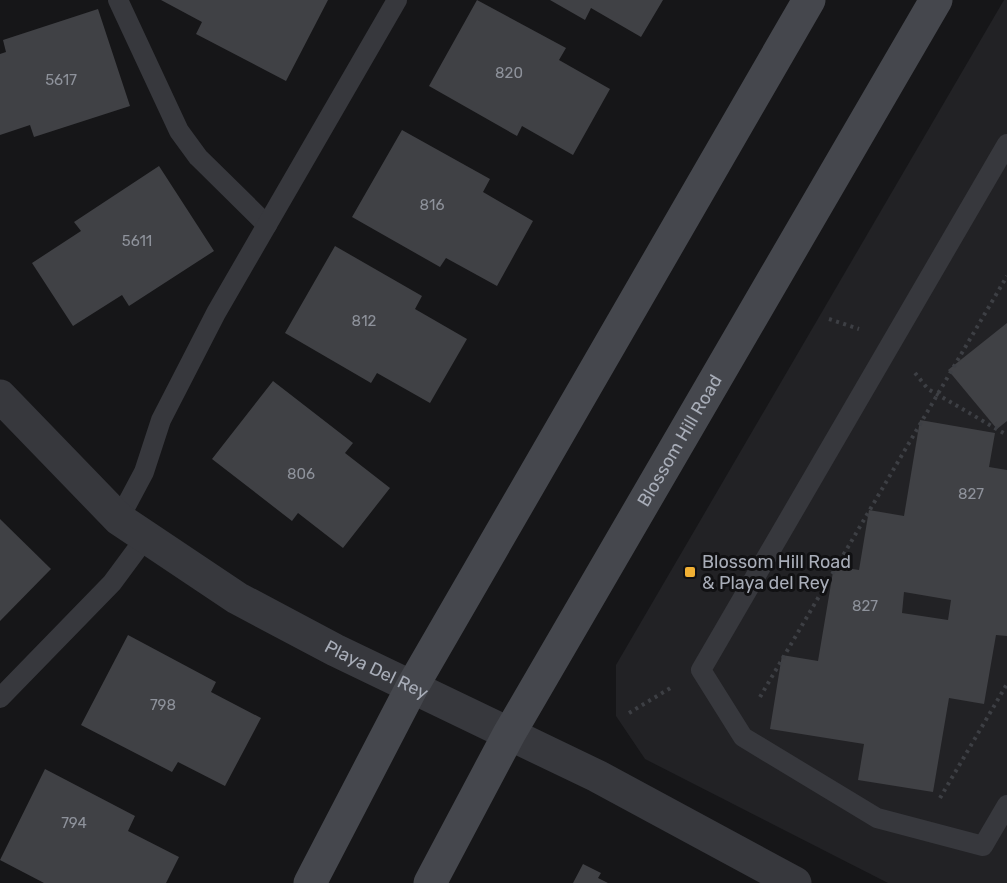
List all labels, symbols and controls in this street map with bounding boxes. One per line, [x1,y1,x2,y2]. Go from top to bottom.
house number: 820 [495,64,523,82]
house number: 5617 [45,71,77,89]
house number: 816 [419,196,445,214]
house number: 5611 [122,232,152,250]
house number: 812 [352,312,377,330]
street label: Blossom Hill Road [633,371,727,511]
house number: 806 [287,465,315,483]
house number: 827 [958,485,984,503]
place label: Blossom Hill Road & Playa del Rey [702,551,851,594]
marker: Blossom Hill Road & Playa del Rey [683,565,697,579]
house number: 827 [852,597,878,615]
street label: Playa Del Rey [321,635,432,704]
house number: 798 [150,696,176,714]
house number: 794 [61,814,87,832]

